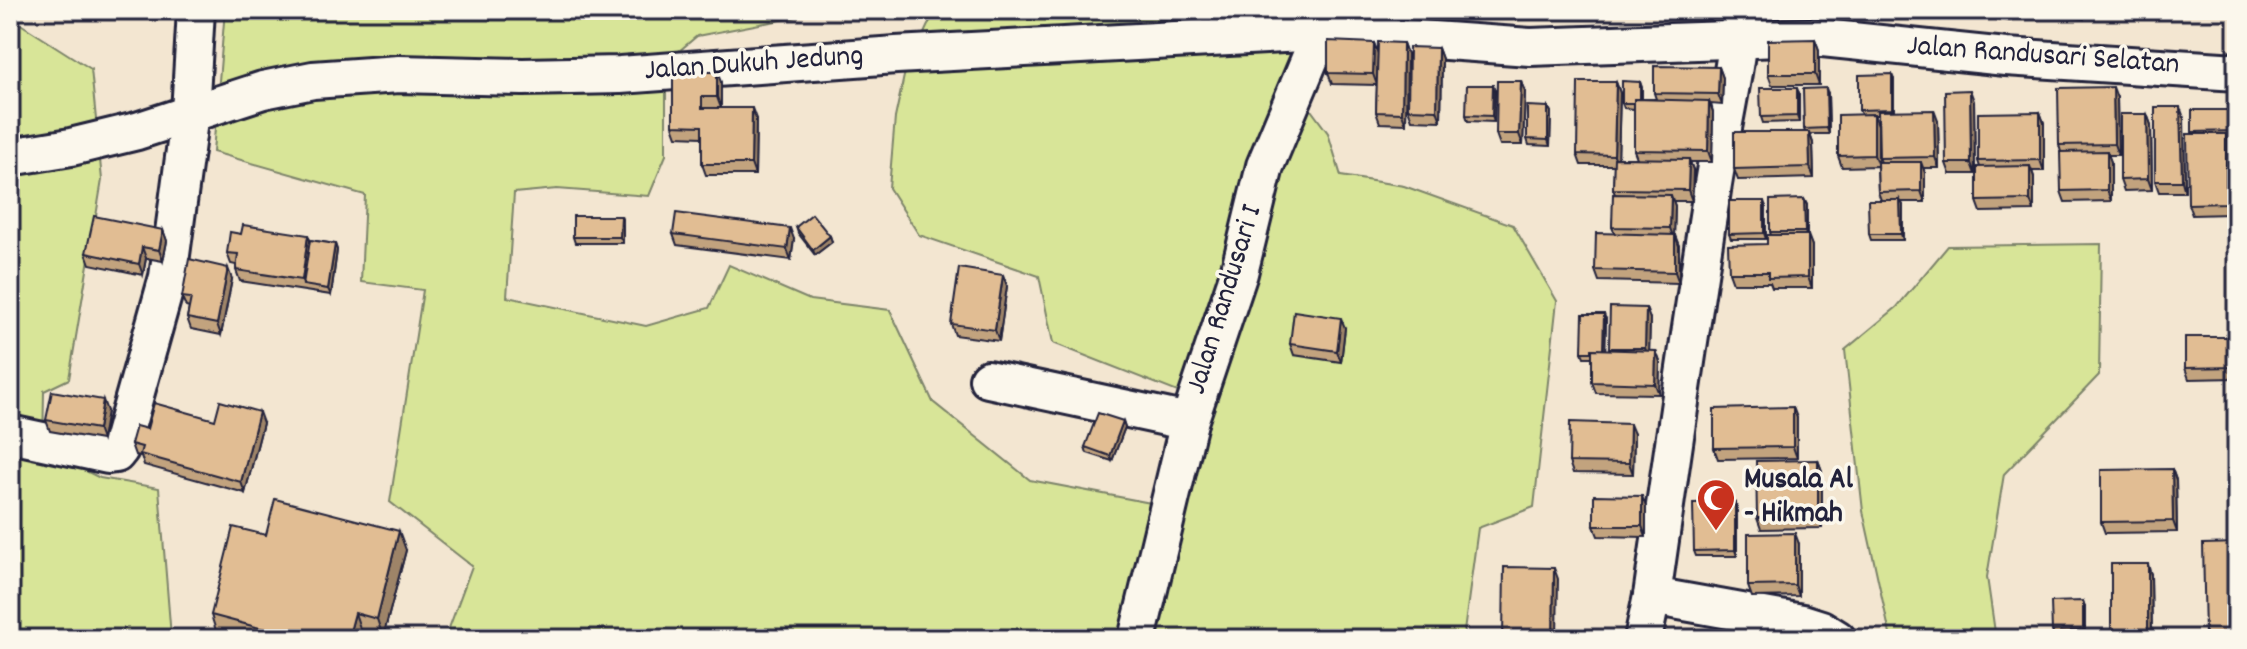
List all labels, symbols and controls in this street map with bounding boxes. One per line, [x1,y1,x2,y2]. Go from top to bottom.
street label: Jalan Randusari Selatan [1905,26,2181,88]
street label: Jalan Dukuh Jedung [643,36,865,94]
street label: Jalan Randusari I [1177,200,1275,400]
place label: Musala Al - Hikmah [1744,460,1854,537]
mosque icon: Musala Al - Hikmah [1695,477,1737,532]

